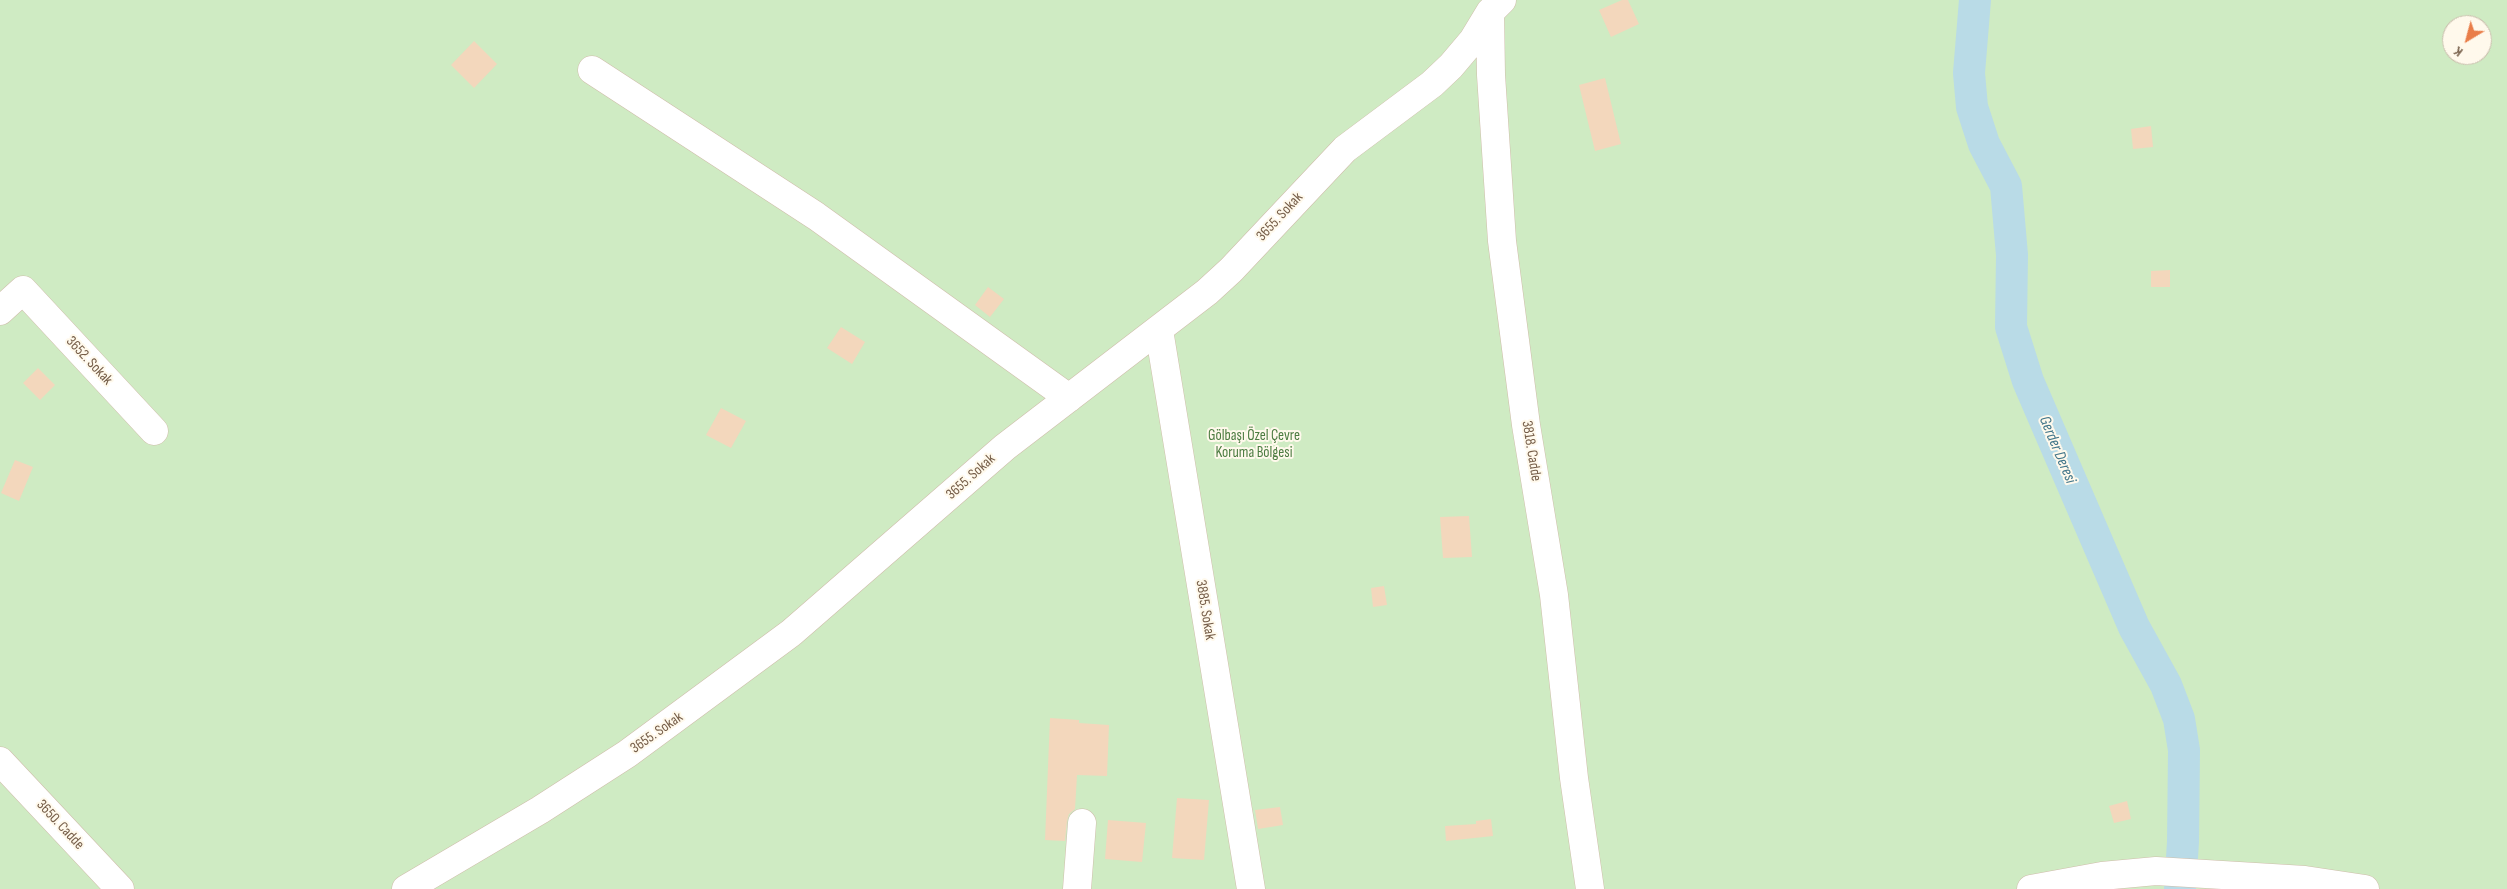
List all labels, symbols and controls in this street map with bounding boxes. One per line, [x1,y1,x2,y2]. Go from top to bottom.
north arrow [2442,15,2492,65]
text: K [2450,43,2466,60]
street label: 3655. Sokak [1253,189,1307,245]
street label: 3652. Sokak [62,333,116,389]
water label: Gerder Deresi [2034,414,2080,486]
street label: 3818. Cadde [1517,419,1545,483]
park label: Gölbaşı Özel Çevre Koruma Bölgesi [1208,427,1300,462]
street label: 3655. Sokak [943,450,999,504]
street label: 3885. Sokak [1191,579,1219,641]
street label: 3655. Sokak [627,708,687,758]
street label: 3650. Cadde [32,796,88,854]

